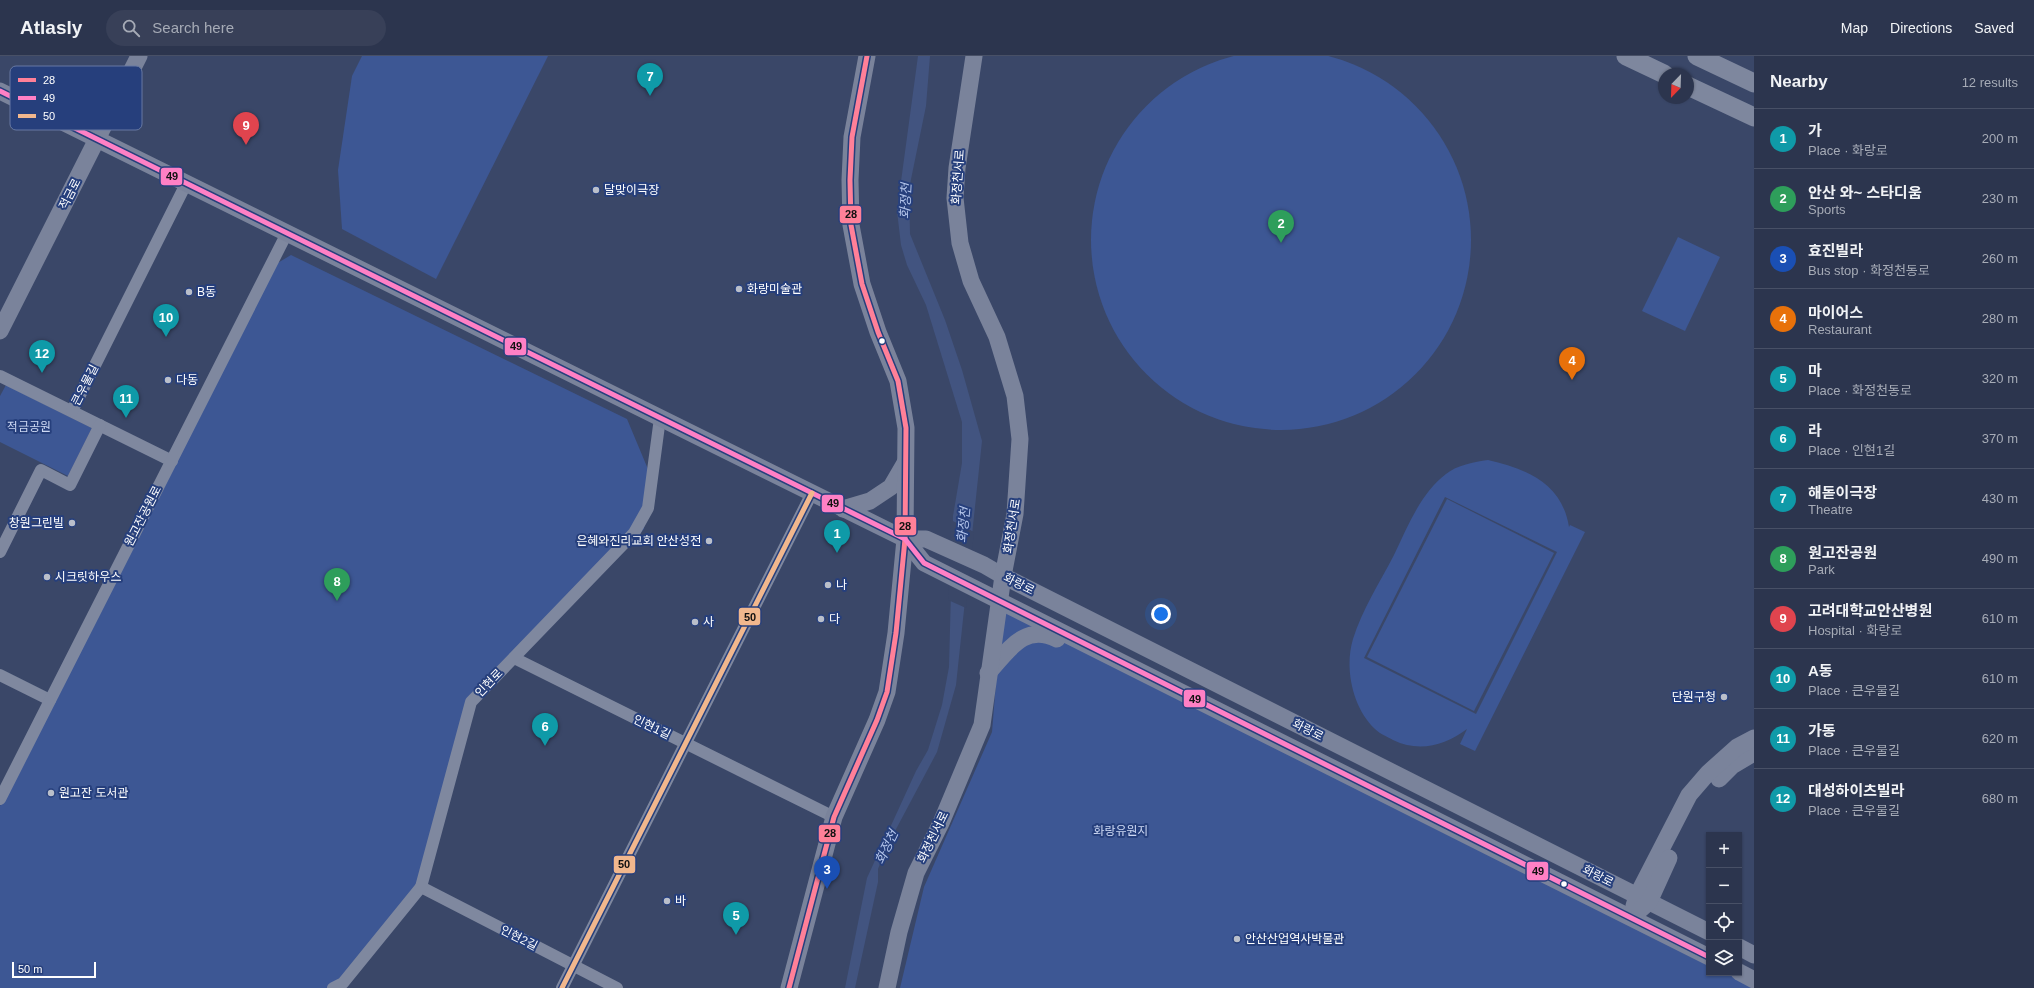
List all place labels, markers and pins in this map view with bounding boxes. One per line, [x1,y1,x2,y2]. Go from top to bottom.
pin: 7 [637,63,663,96]
pin: 9 [233,112,259,145]
place label: 달맞이극장 [604,183,659,197]
marker: 달맞이극장 [591,185,601,195]
pin: 2 [1268,210,1294,243]
place label: 화랑미술관 [747,282,802,296]
marker: 화랑미술관 [734,284,744,294]
place label: B동 [197,285,216,299]
marker: B동 [184,287,194,297]
pin: 10 [153,304,179,337]
unlabelled marker [877,336,887,346]
pin: 12 [29,340,55,373]
pin: 4 [1559,347,1585,380]
place label: 다동 [176,373,198,387]
marker: 다동 [163,375,173,385]
pin: 11 [113,385,139,418]
place label: 창원그린빌 [9,516,64,530]
marker: 창원그린빌 [67,518,77,528]
pin: 1 [824,520,850,553]
place label: 은혜와진리교회 안산성전 [576,534,701,548]
marker: 은혜와진리교회 안산성전 [704,536,714,546]
pin: 8 [324,568,350,601]
place label: 시크릿하우스 [55,570,121,584]
marker: 시크릿하우스 [42,572,52,582]
place label: 나 [836,578,847,592]
marker: 나 [823,580,833,590]
place label: 다 [829,612,840,626]
marker: 다 [816,614,826,624]
place label: 사 [703,615,714,629]
marker: 사 [690,617,700,627]
place label: 단원구청 [1672,690,1716,704]
marker: 단원구청 [1719,692,1729,702]
pin: 6 [532,713,558,746]
place label: 원고잔 도서관 [59,786,129,800]
marker: 원고잔 도서관 [46,788,56,798]
pin: 3 [814,856,840,889]
unlabelled marker [1559,879,1569,889]
place label: 바 [675,894,686,908]
marker: 바 [662,896,672,906]
pin: 5 [723,902,749,935]
place label: 안산산업역사박물관 [1245,932,1344,946]
marker: 안산산업역사박물관 [1232,934,1242,944]

